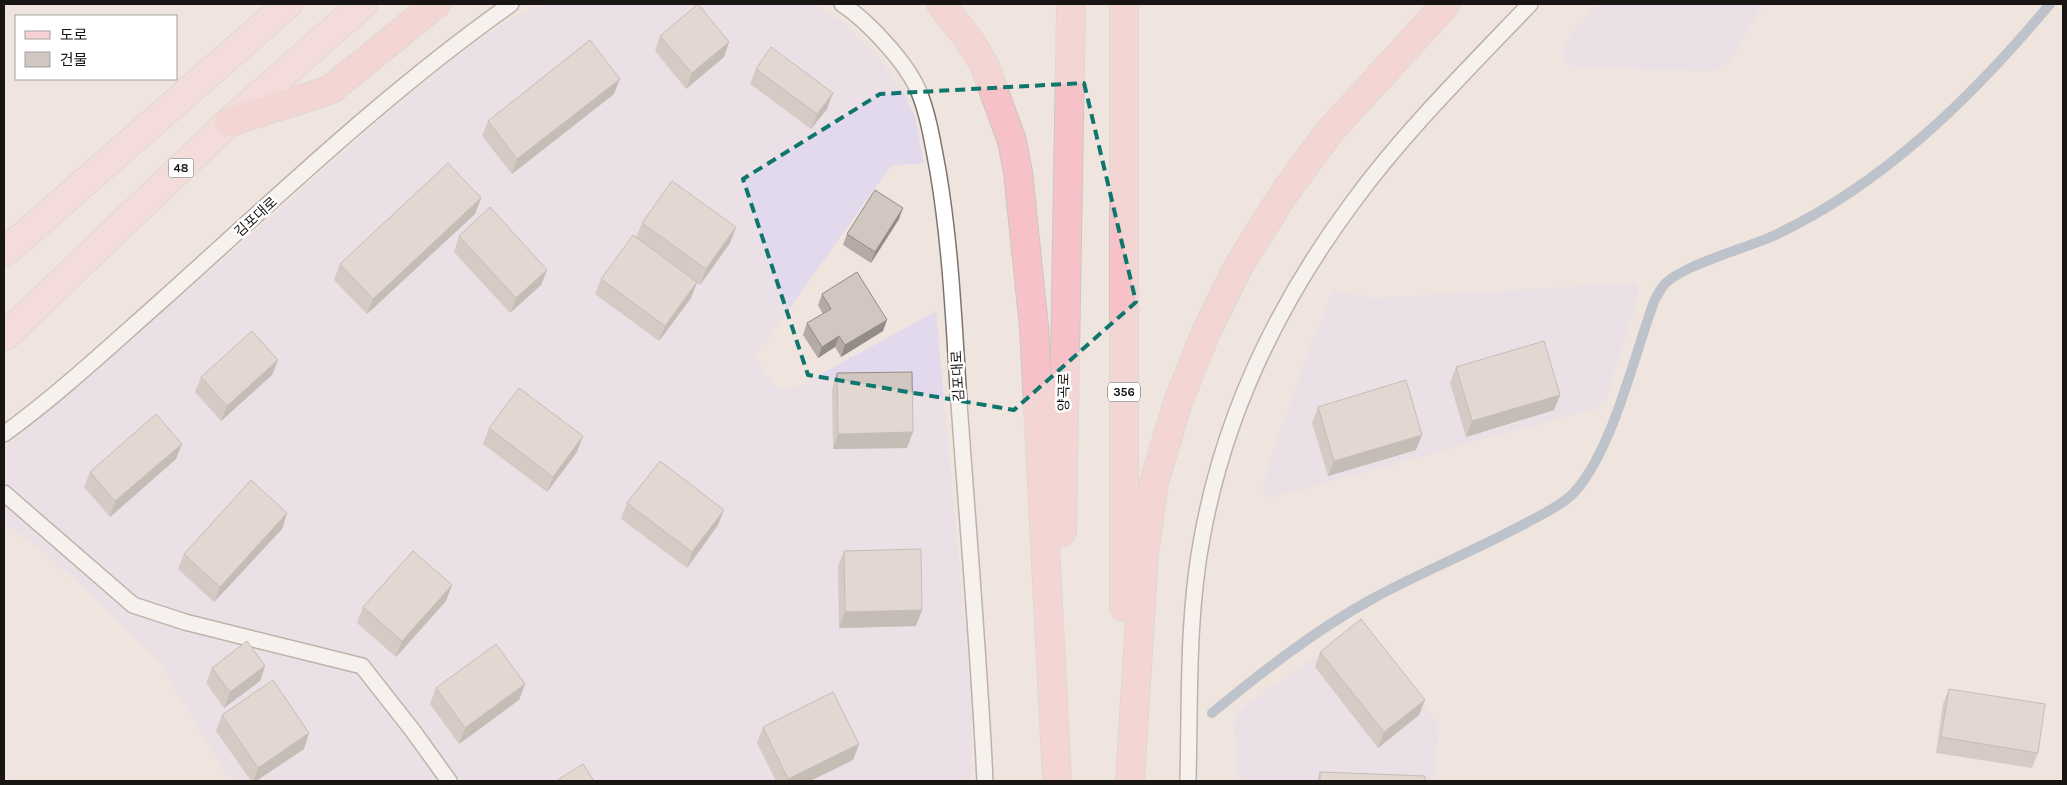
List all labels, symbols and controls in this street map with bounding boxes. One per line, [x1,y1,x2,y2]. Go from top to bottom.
legend [15,15,178,80]
text: 도로 [60,26,88,44]
text: 건물 [60,51,88,69]
road number: 48 [168,158,194,178]
street label: 김포대로 [231,193,281,241]
street label: 김포대로 [948,350,968,402]
street label: 양곡로 [1055,372,1073,411]
road number: 356 [1108,382,1140,402]

